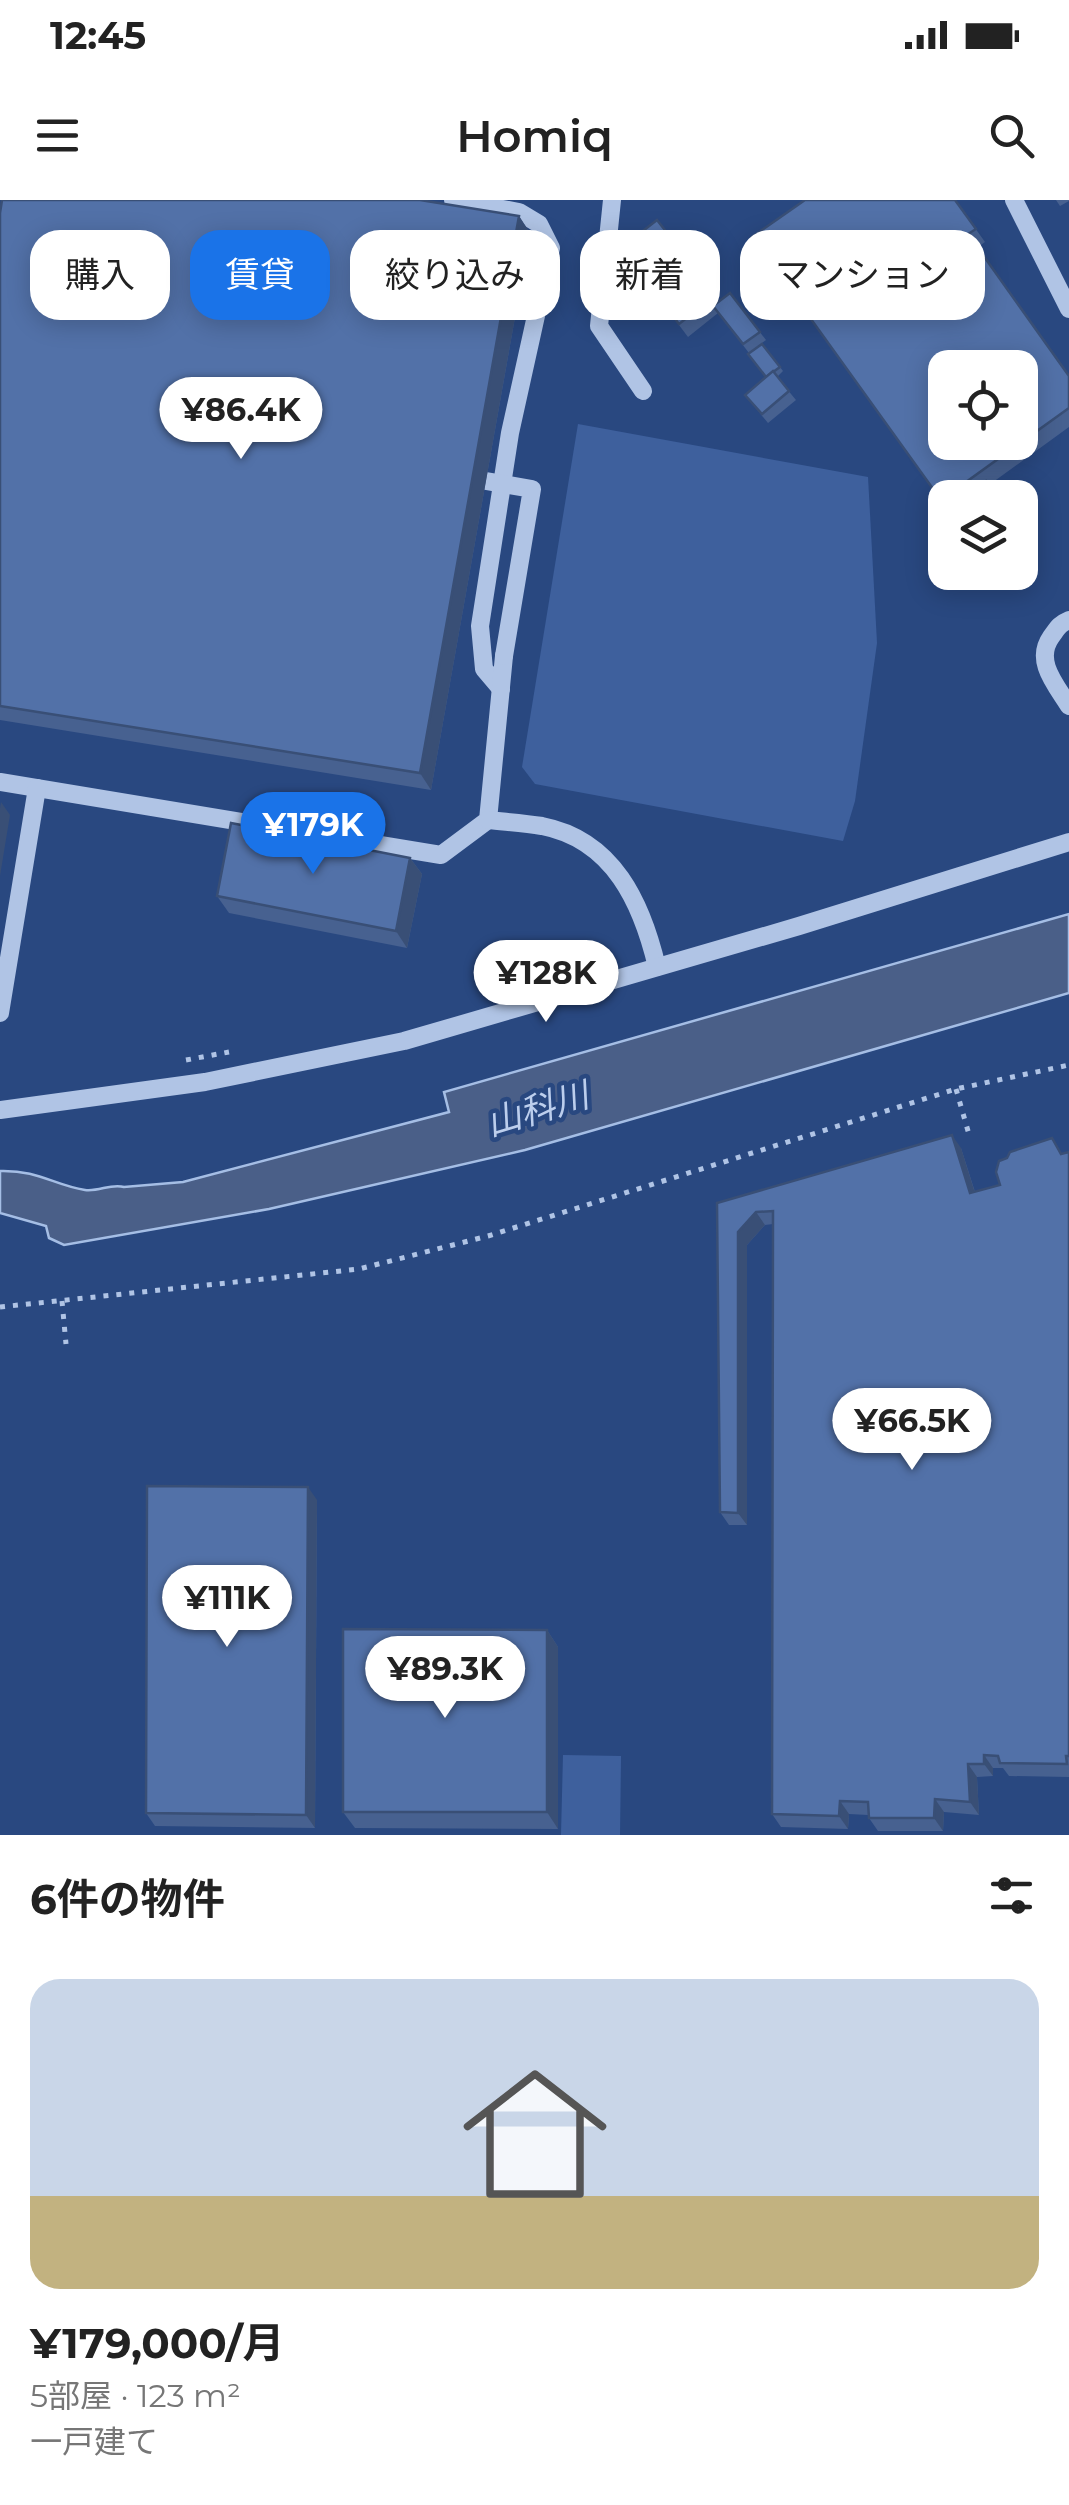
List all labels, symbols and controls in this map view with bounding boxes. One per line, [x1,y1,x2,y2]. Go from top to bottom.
text: 12:45 [50,12,146,59]
icon: menu [30,108,85,163]
text: Homiq [456,108,613,163]
icon: search [984,108,1039,163]
chip: 購入 [30,230,170,320]
chip: 賃貸 [190,230,330,320]
chip: 絞り込み [350,230,560,320]
chip: 新着 [580,230,720,320]
chip: マンション [740,230,985,320]
map controls [928,350,1038,590]
button: locate [928,350,1038,460]
pin: ¥86.4K [160,377,322,462]
text: ¥86.4K [181,390,301,429]
button: layers [928,480,1038,590]
pin: ¥179K [243,792,383,877]
text: ¥179K [263,805,363,844]
pin: ¥128K [476,940,616,1025]
text: ¥128K [496,953,596,992]
water label: 山科川 [481,1072,597,1145]
pin: ¥66.5K [831,1388,993,1473]
text: ¥66.5K [854,1401,970,1440]
pin: ¥111K [157,1565,297,1650]
text: ¥111K [184,1578,270,1617]
pin: ¥89.3K [364,1636,526,1721]
text: ¥89.3K [387,1649,503,1688]
icon: filters [984,1868,1039,1923]
text: 6件の物件 [30,1873,225,1925]
icon: home [445,2044,625,2224]
text: ¥179,000/月 [30,2317,285,2369]
text: 5部屋 · 123 m² [30,2376,241,2415]
text: 一戸建て [30,2422,158,2461]

